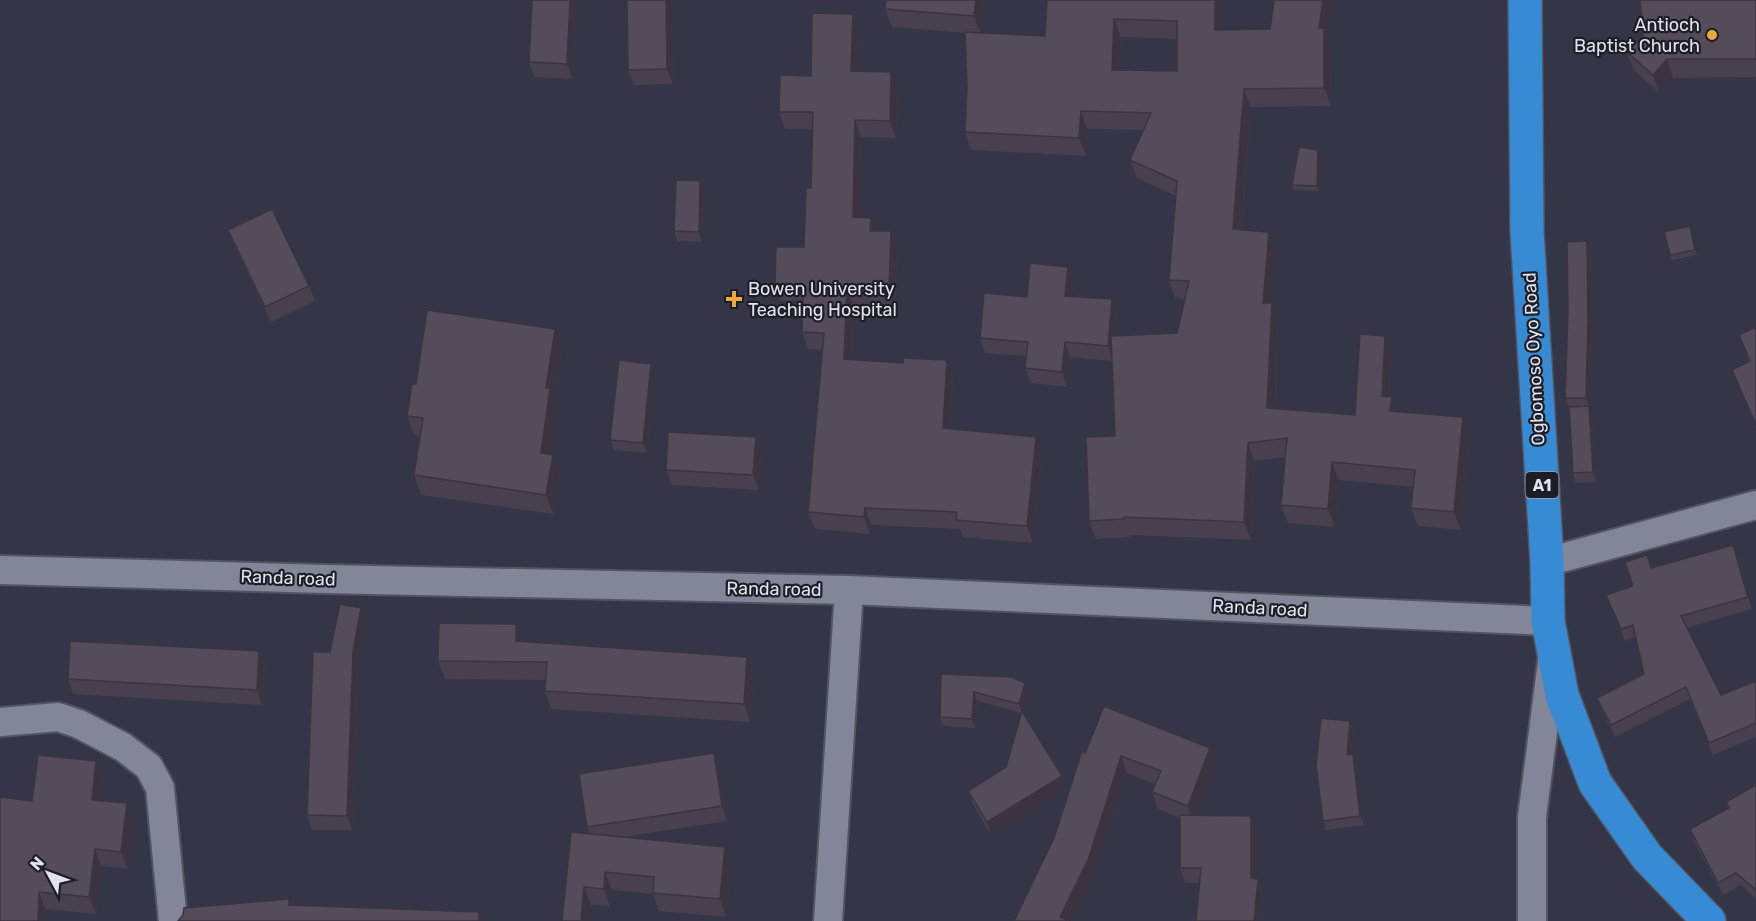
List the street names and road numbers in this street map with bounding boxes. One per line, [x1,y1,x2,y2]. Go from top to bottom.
street label: Ogbomoso Oyo Road [1518,272,1550,446]
road number: A1 [1526,472,1558,498]
street label: Randa road [240,565,336,591]
street label: Randa road [726,577,822,601]
street label: Randa road [1212,595,1308,621]

